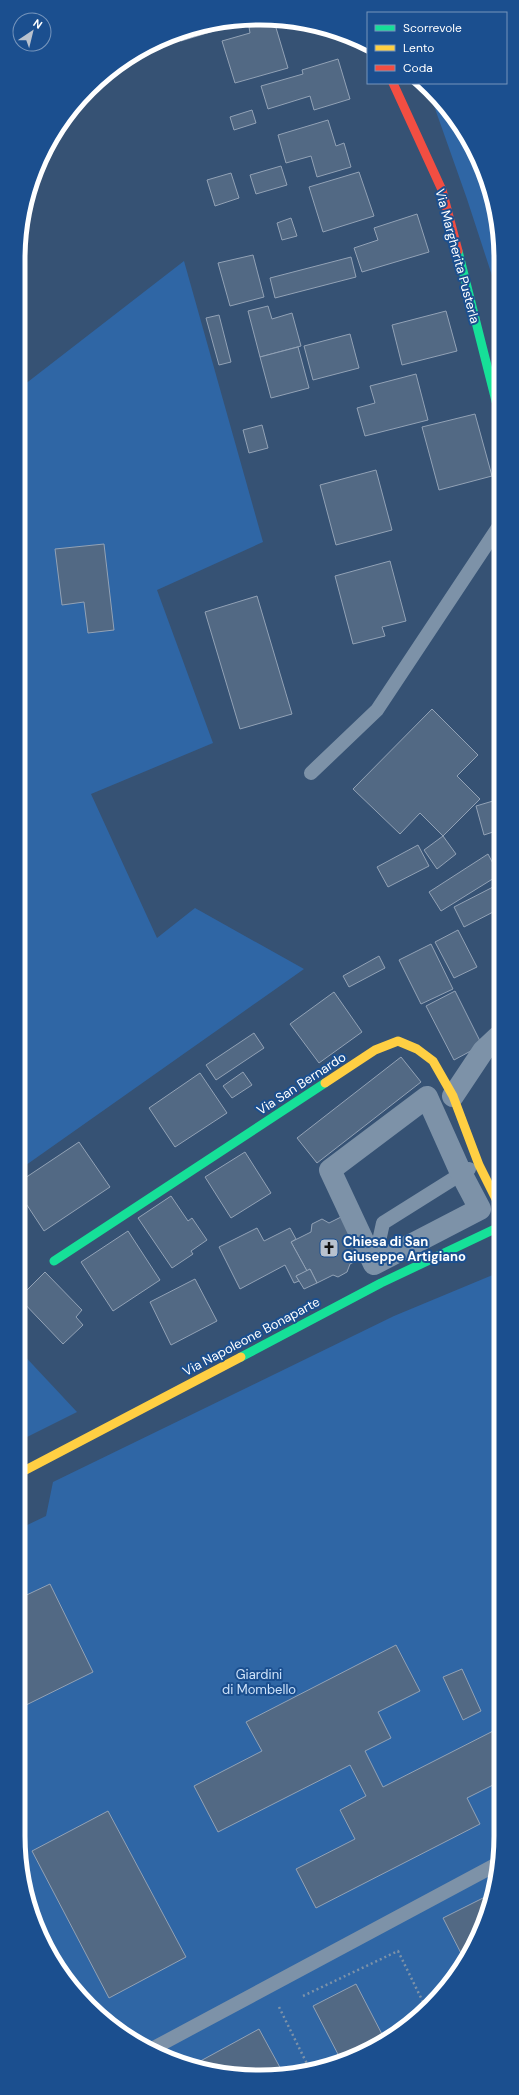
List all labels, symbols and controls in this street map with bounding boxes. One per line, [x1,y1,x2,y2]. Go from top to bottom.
north arrow [12,12,52,52]
legend [367,12,507,84]
text: N [30,16,45,32]
text: Scorrevole [403,20,462,36]
text: Lento [403,40,434,56]
text: Coda [403,60,433,76]
street label: Via Margherita Pusterla [431,187,484,325]
street label: Via San Bernardo [254,1048,349,1119]
place label: Chiesa di San Giuseppe Artigiano [343,1233,466,1265]
church icon: Chiesa di San Giuseppe Artigiano [318,1237,340,1259]
street label: Via Napoleone Bonaparte [180,1293,323,1380]
park label: Giardini di Mombello [222,1666,296,1698]

